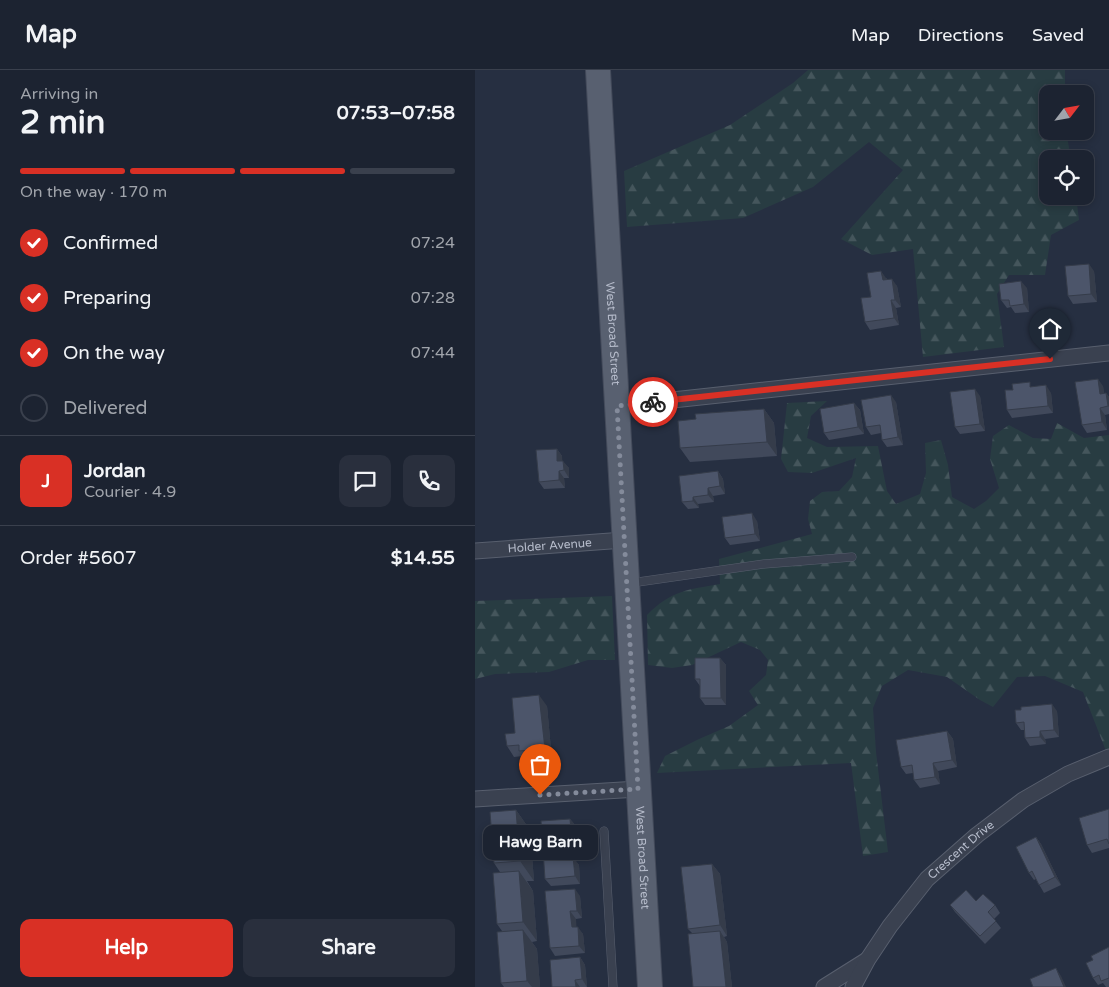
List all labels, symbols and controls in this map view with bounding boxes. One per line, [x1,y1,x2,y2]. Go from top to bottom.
text: Map [25,20,77,49]
text: Map [851,24,890,46]
text: Directions [918,24,1004,46]
text: Saved [1032,24,1084,46]
text: Arriving in [20,84,98,104]
north arrow [1039,85,1094,140]
map controls [1039,85,1094,205]
text: 07:53–07:58 [337,102,455,124]
text: 2 min [20,104,105,142]
button: locate [1039,150,1094,205]
text: On the way · 170 m [20,182,167,202]
icon: check [20,229,48,257]
text: Confirmed [63,232,158,254]
text: 07:24 [411,233,455,253]
street label: West Broad Street [603,281,623,386]
icon: check [20,284,48,312]
text: Preparing [63,287,152,309]
text: 07:28 [411,288,455,308]
pin [1029,308,1071,359]
icon: home [1036,315,1064,343]
icon: check [20,339,48,367]
text: On the way [63,342,165,364]
text: 07:44 [411,343,455,363]
courier [628,377,678,427]
icon: bike [639,388,667,416]
text: Delivered [63,397,148,419]
button: chat [339,455,391,507]
button: phone [403,455,455,507]
text: Jordan [84,460,146,482]
text: J [42,470,50,492]
text: Courier · 4.9 [84,482,176,502]
street label: Holder Avenue [507,535,593,556]
text: Order #5607 [20,547,137,569]
text: $14.55 [391,547,455,569]
pin [519,744,561,795]
icon: bag [526,751,554,779]
street label: West Broad Street [633,806,653,910]
street label: Crescent Drive [925,817,997,882]
callout: Hawg Barn [483,825,597,860]
text: Hawg Barn [499,832,582,852]
button: Help [20,919,233,977]
button: Share [243,919,455,977]

